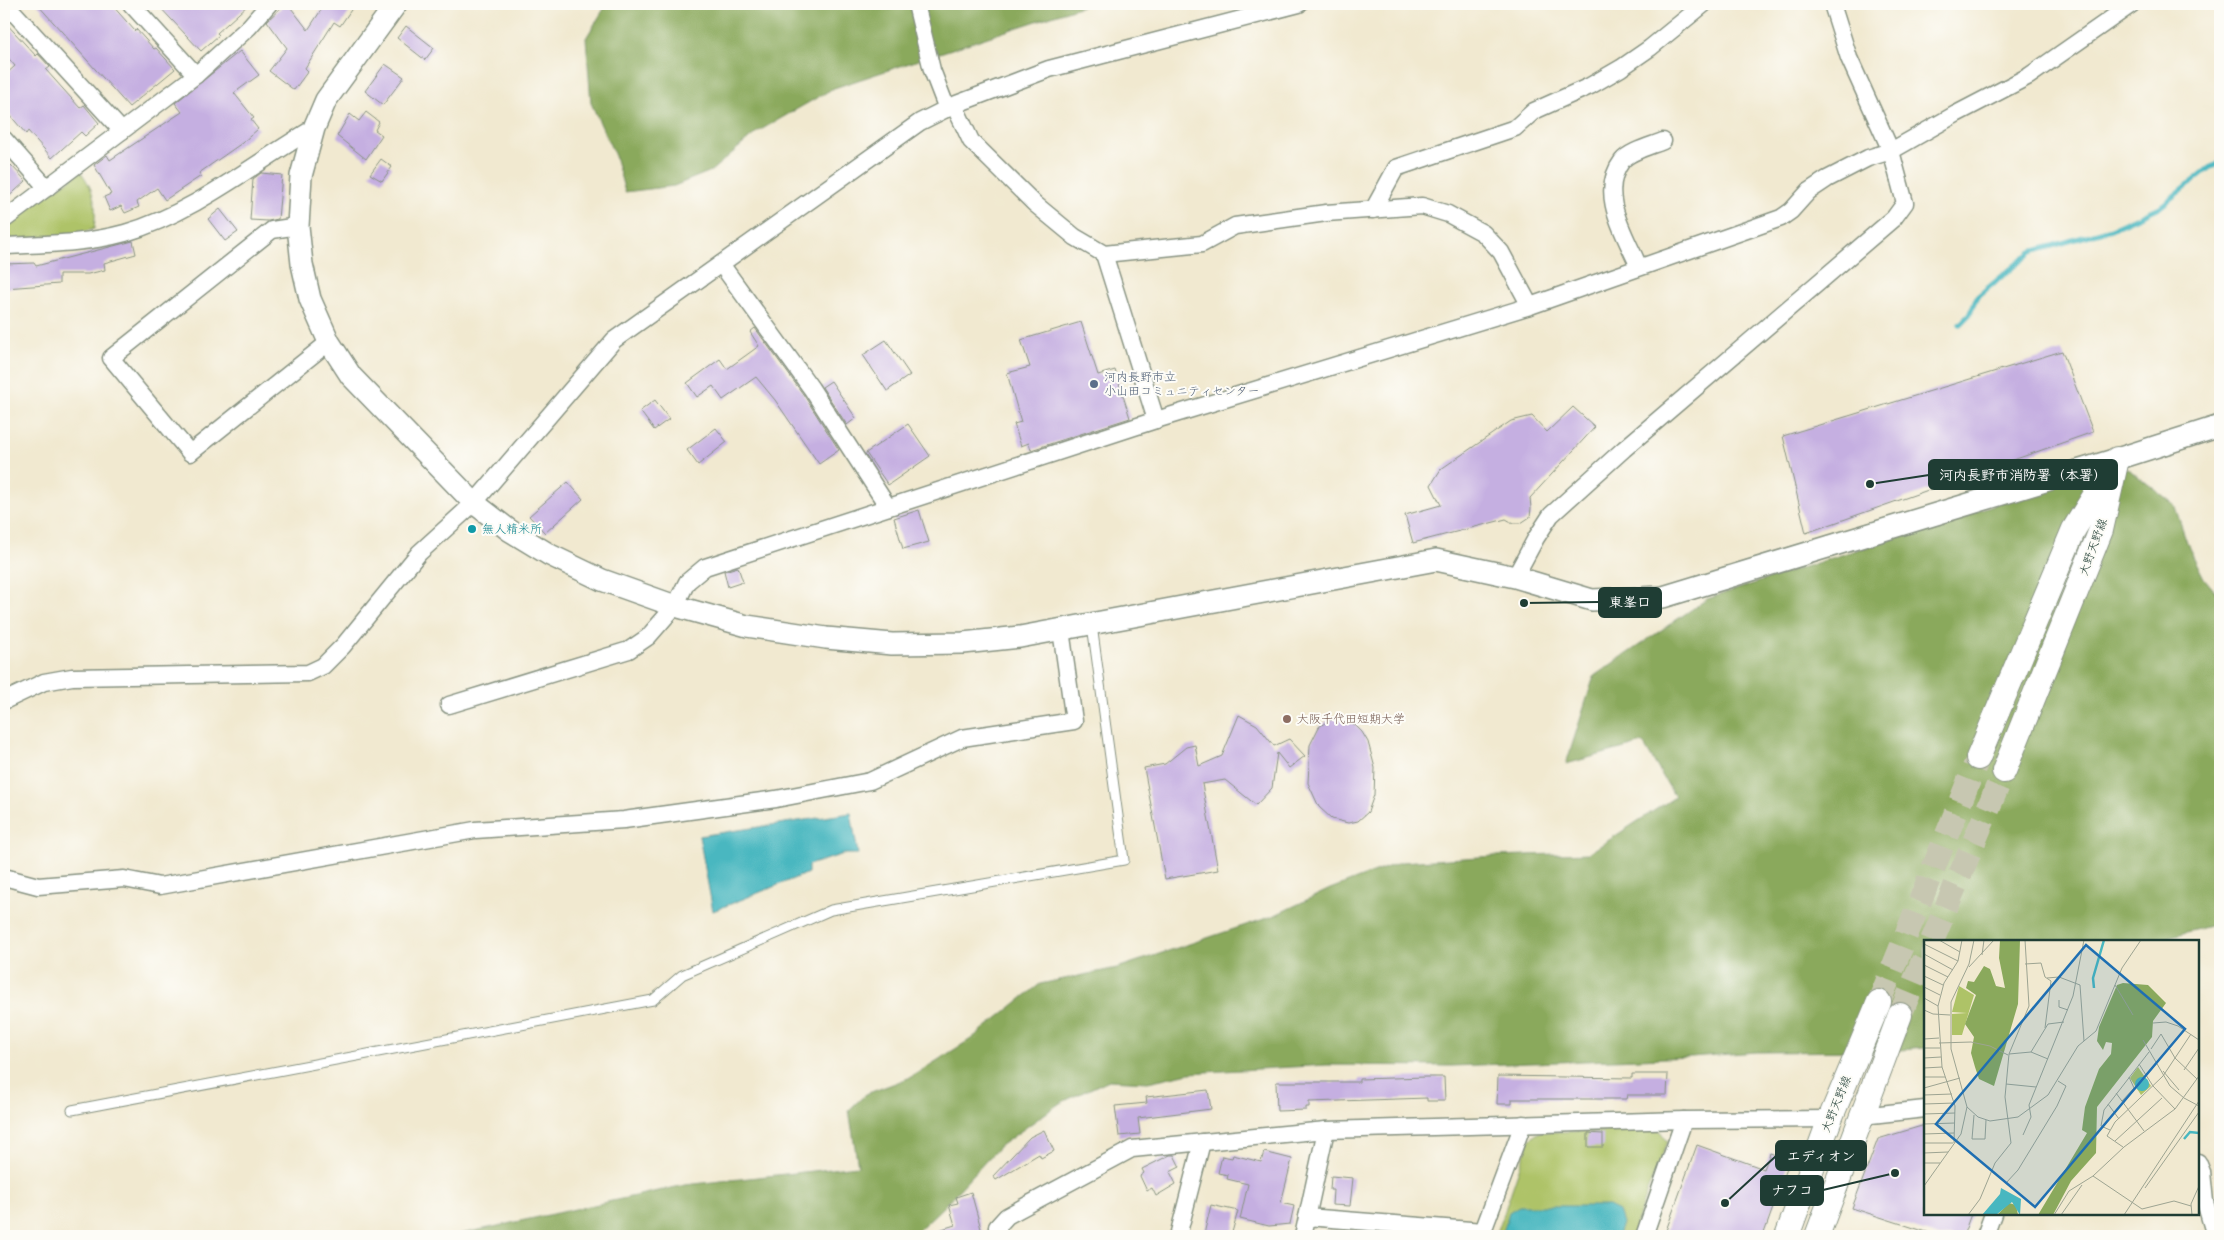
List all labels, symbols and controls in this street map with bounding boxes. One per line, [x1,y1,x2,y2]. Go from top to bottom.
place label: 河内長野市立 小山田コミュニティセンター [1104,370,1260,399]
marker: 河内長野市立 小山田コミュニティセンター [1088,378,1100,390]
callout: 河内長野市消防署（本署） [1929,460,2117,489]
text: 河内長野市消防署（本署） [1939,467,2107,484]
street label: 大野天野線 [2076,516,2111,578]
place label: 無人精米所 [482,522,542,537]
marker: 無人精米所 [466,523,478,535]
callout: 東峯口 [1599,588,1661,617]
text: 東峯口 [1609,594,1651,611]
place label: 大阪千代田短期大学 [1297,712,1405,727]
marker: 大阪千代田短期大学 [1281,713,1293,725]
inset map [1924,940,2199,1215]
street label: 大野天野線 [1818,1074,1855,1135]
callout: エディオン [1776,1141,1866,1170]
text: エディオン [1787,1148,1855,1165]
callout: ナフコ [1761,1176,1823,1205]
text: ナフコ [1771,1182,1813,1199]

